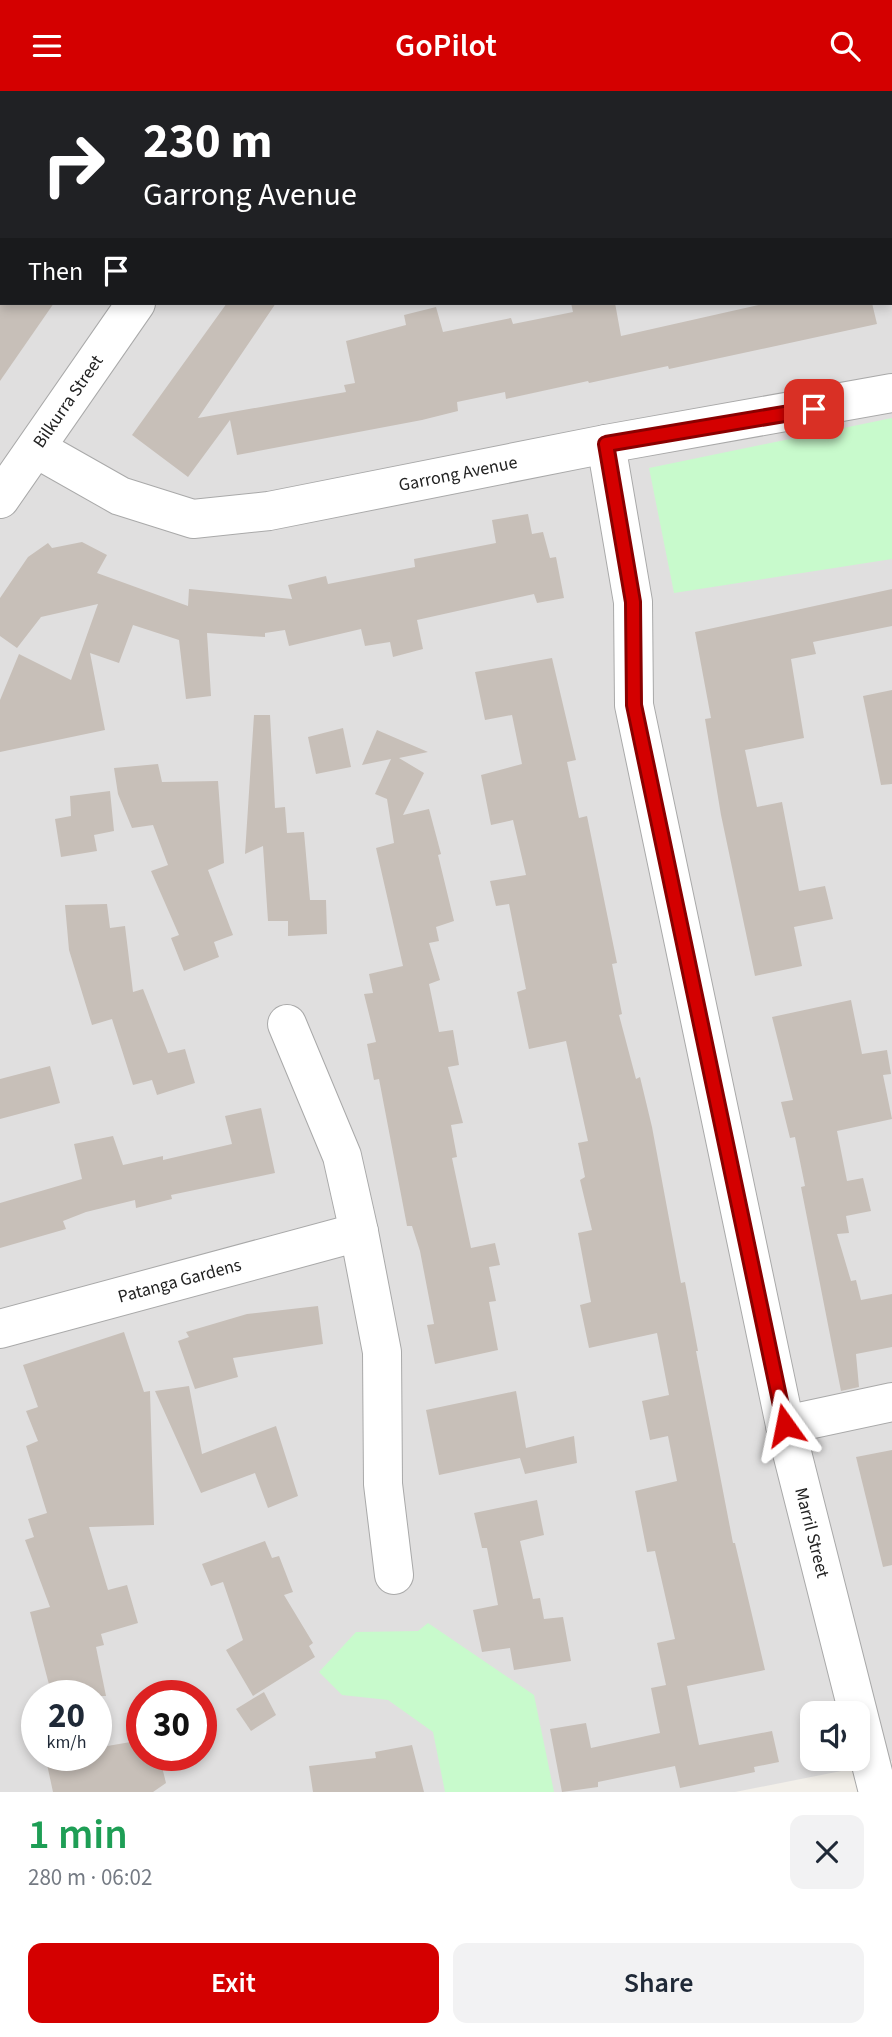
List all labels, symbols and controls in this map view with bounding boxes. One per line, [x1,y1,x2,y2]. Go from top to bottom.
text: GoPilot [395,23,497,69]
icon: menu [28,27,66,65]
icon: search [826,27,864,65]
text: 230 m [143,107,272,177]
icon: right [28,119,119,210]
text: Garrong Avenue [143,172,357,218]
icon: arrive [97,252,135,290]
text: Then [28,253,83,290]
street label: Bilkurra Street [27,350,109,453]
pin [784,379,844,439]
icon: arrive [795,390,833,428]
street label: Garrong Avenue [397,450,520,498]
street label: Patanga Gardens [115,1252,244,1310]
position arrow [748,1388,822,1462]
street label: Marril Street [788,1485,835,1581]
speed limit sign: 30 [126,1680,217,1771]
text: 20 [48,1691,85,1741]
map controls [800,1701,870,1771]
button: sound [800,1701,870,1771]
text: km/h [47,1730,86,1755]
text: 1 min [28,1805,128,1865]
button: close [790,1815,864,1889]
text: 280 m · 06:02 [28,1861,152,1894]
button: Exit [28,1943,439,2023]
button: Share [453,1943,864,2023]

